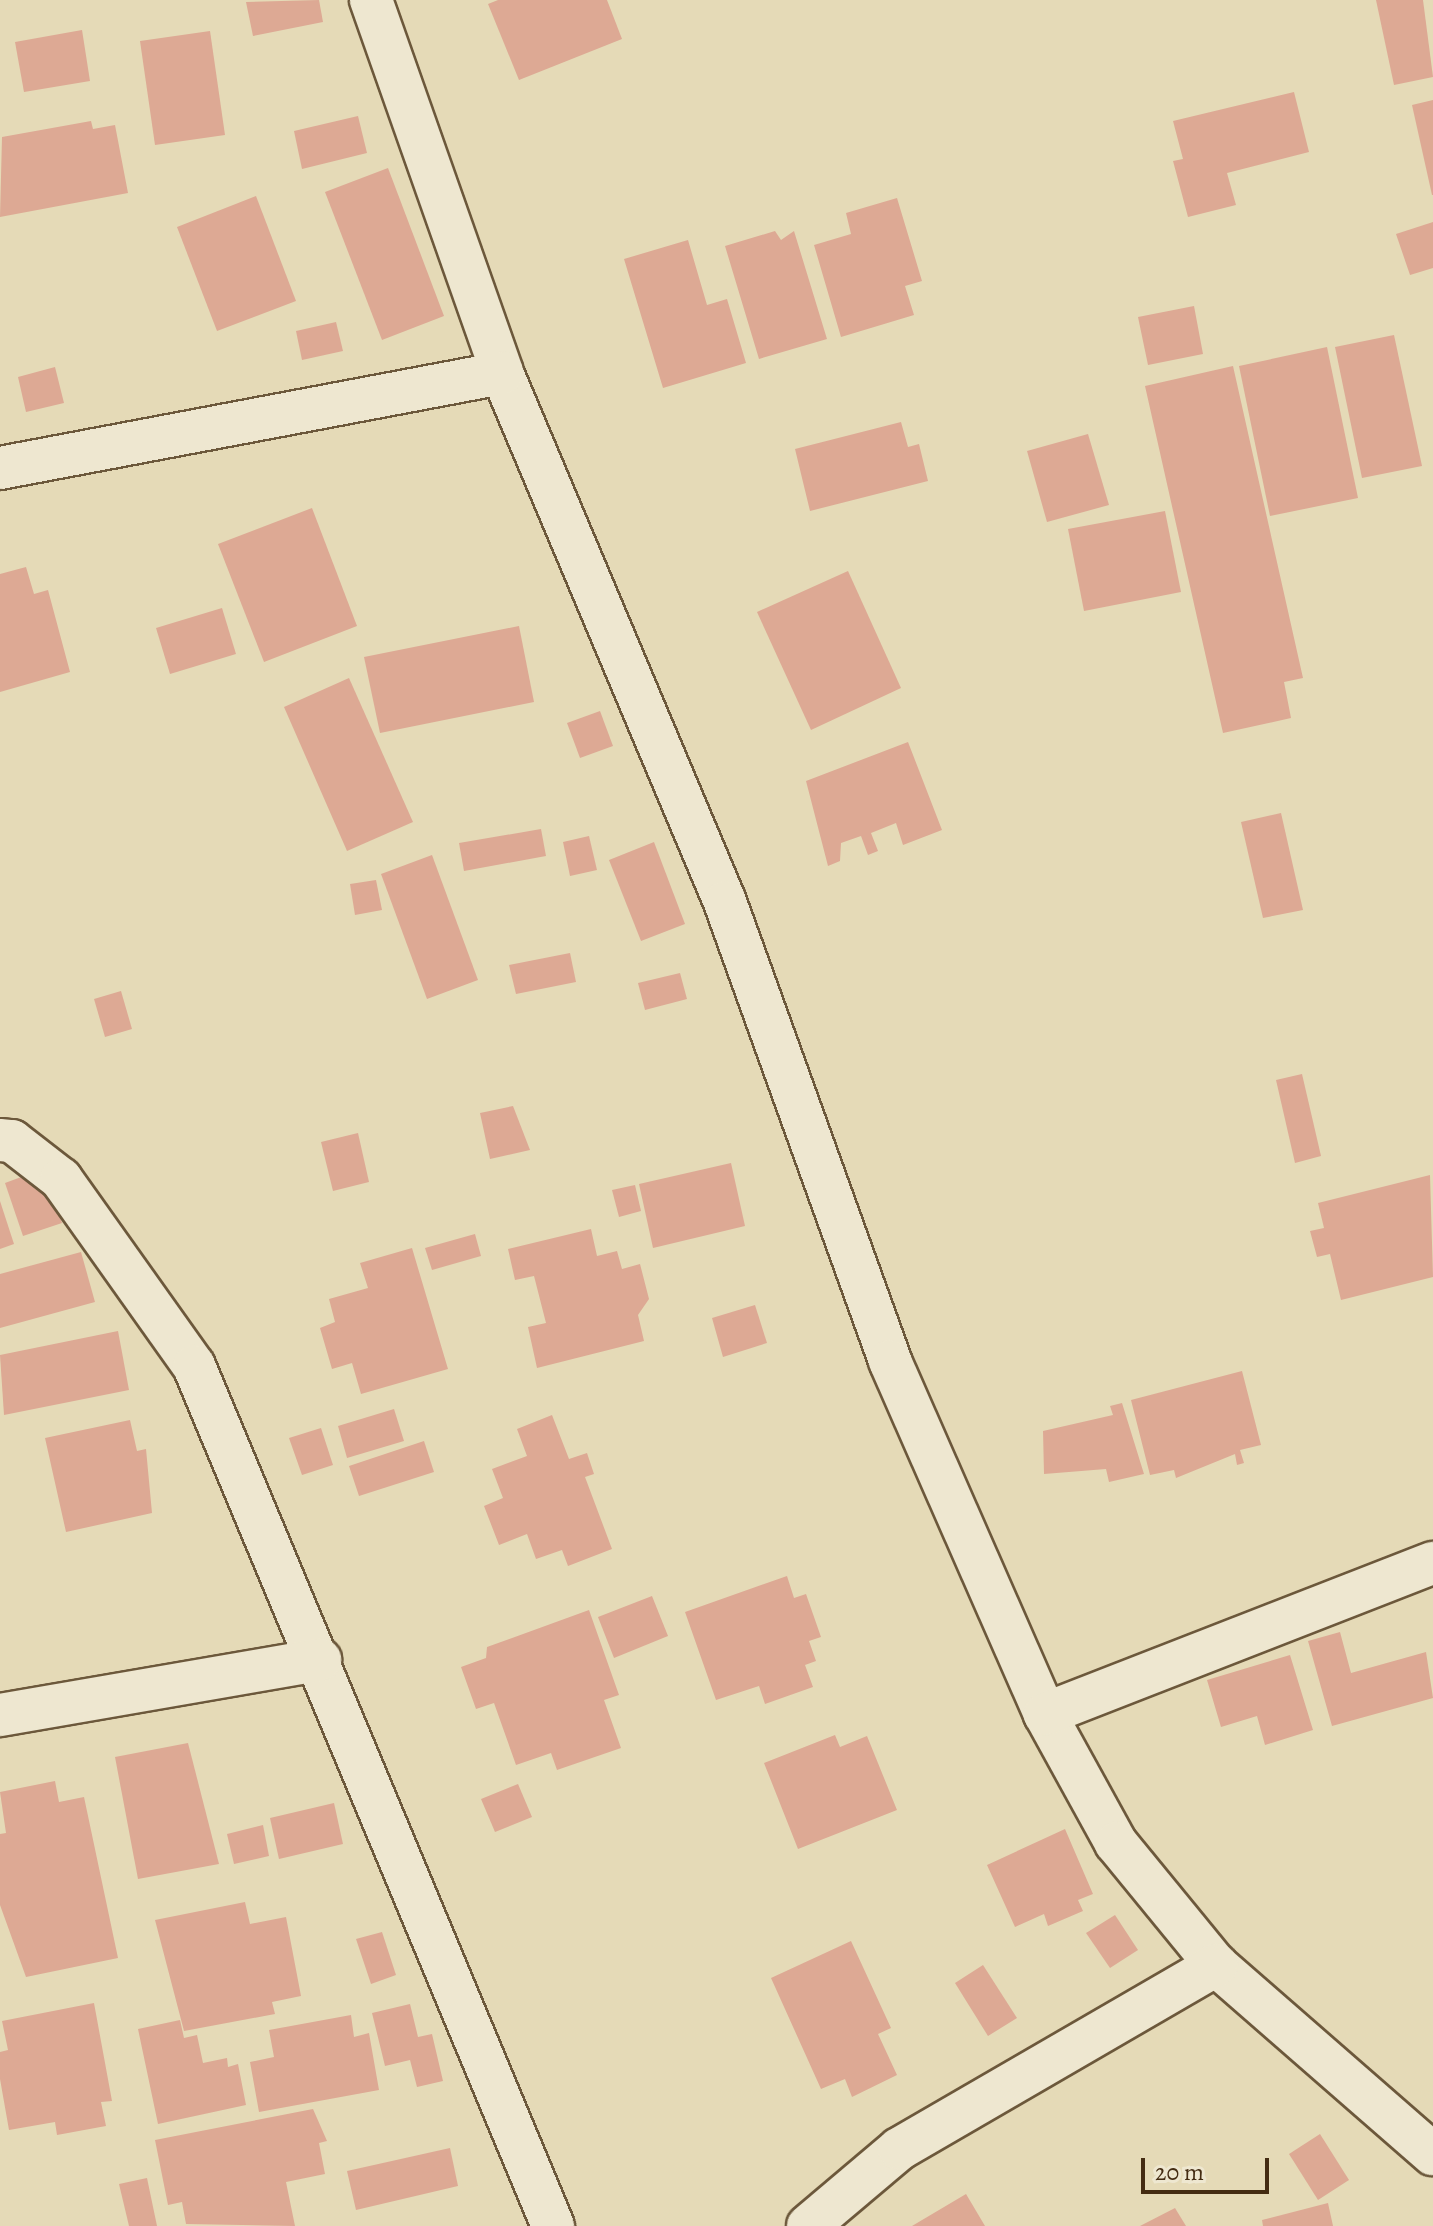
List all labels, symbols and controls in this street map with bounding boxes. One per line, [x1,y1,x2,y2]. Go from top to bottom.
scale bar [1145,2142,1273,2192]
text: 20 m [1155,2156,1204,2188]

